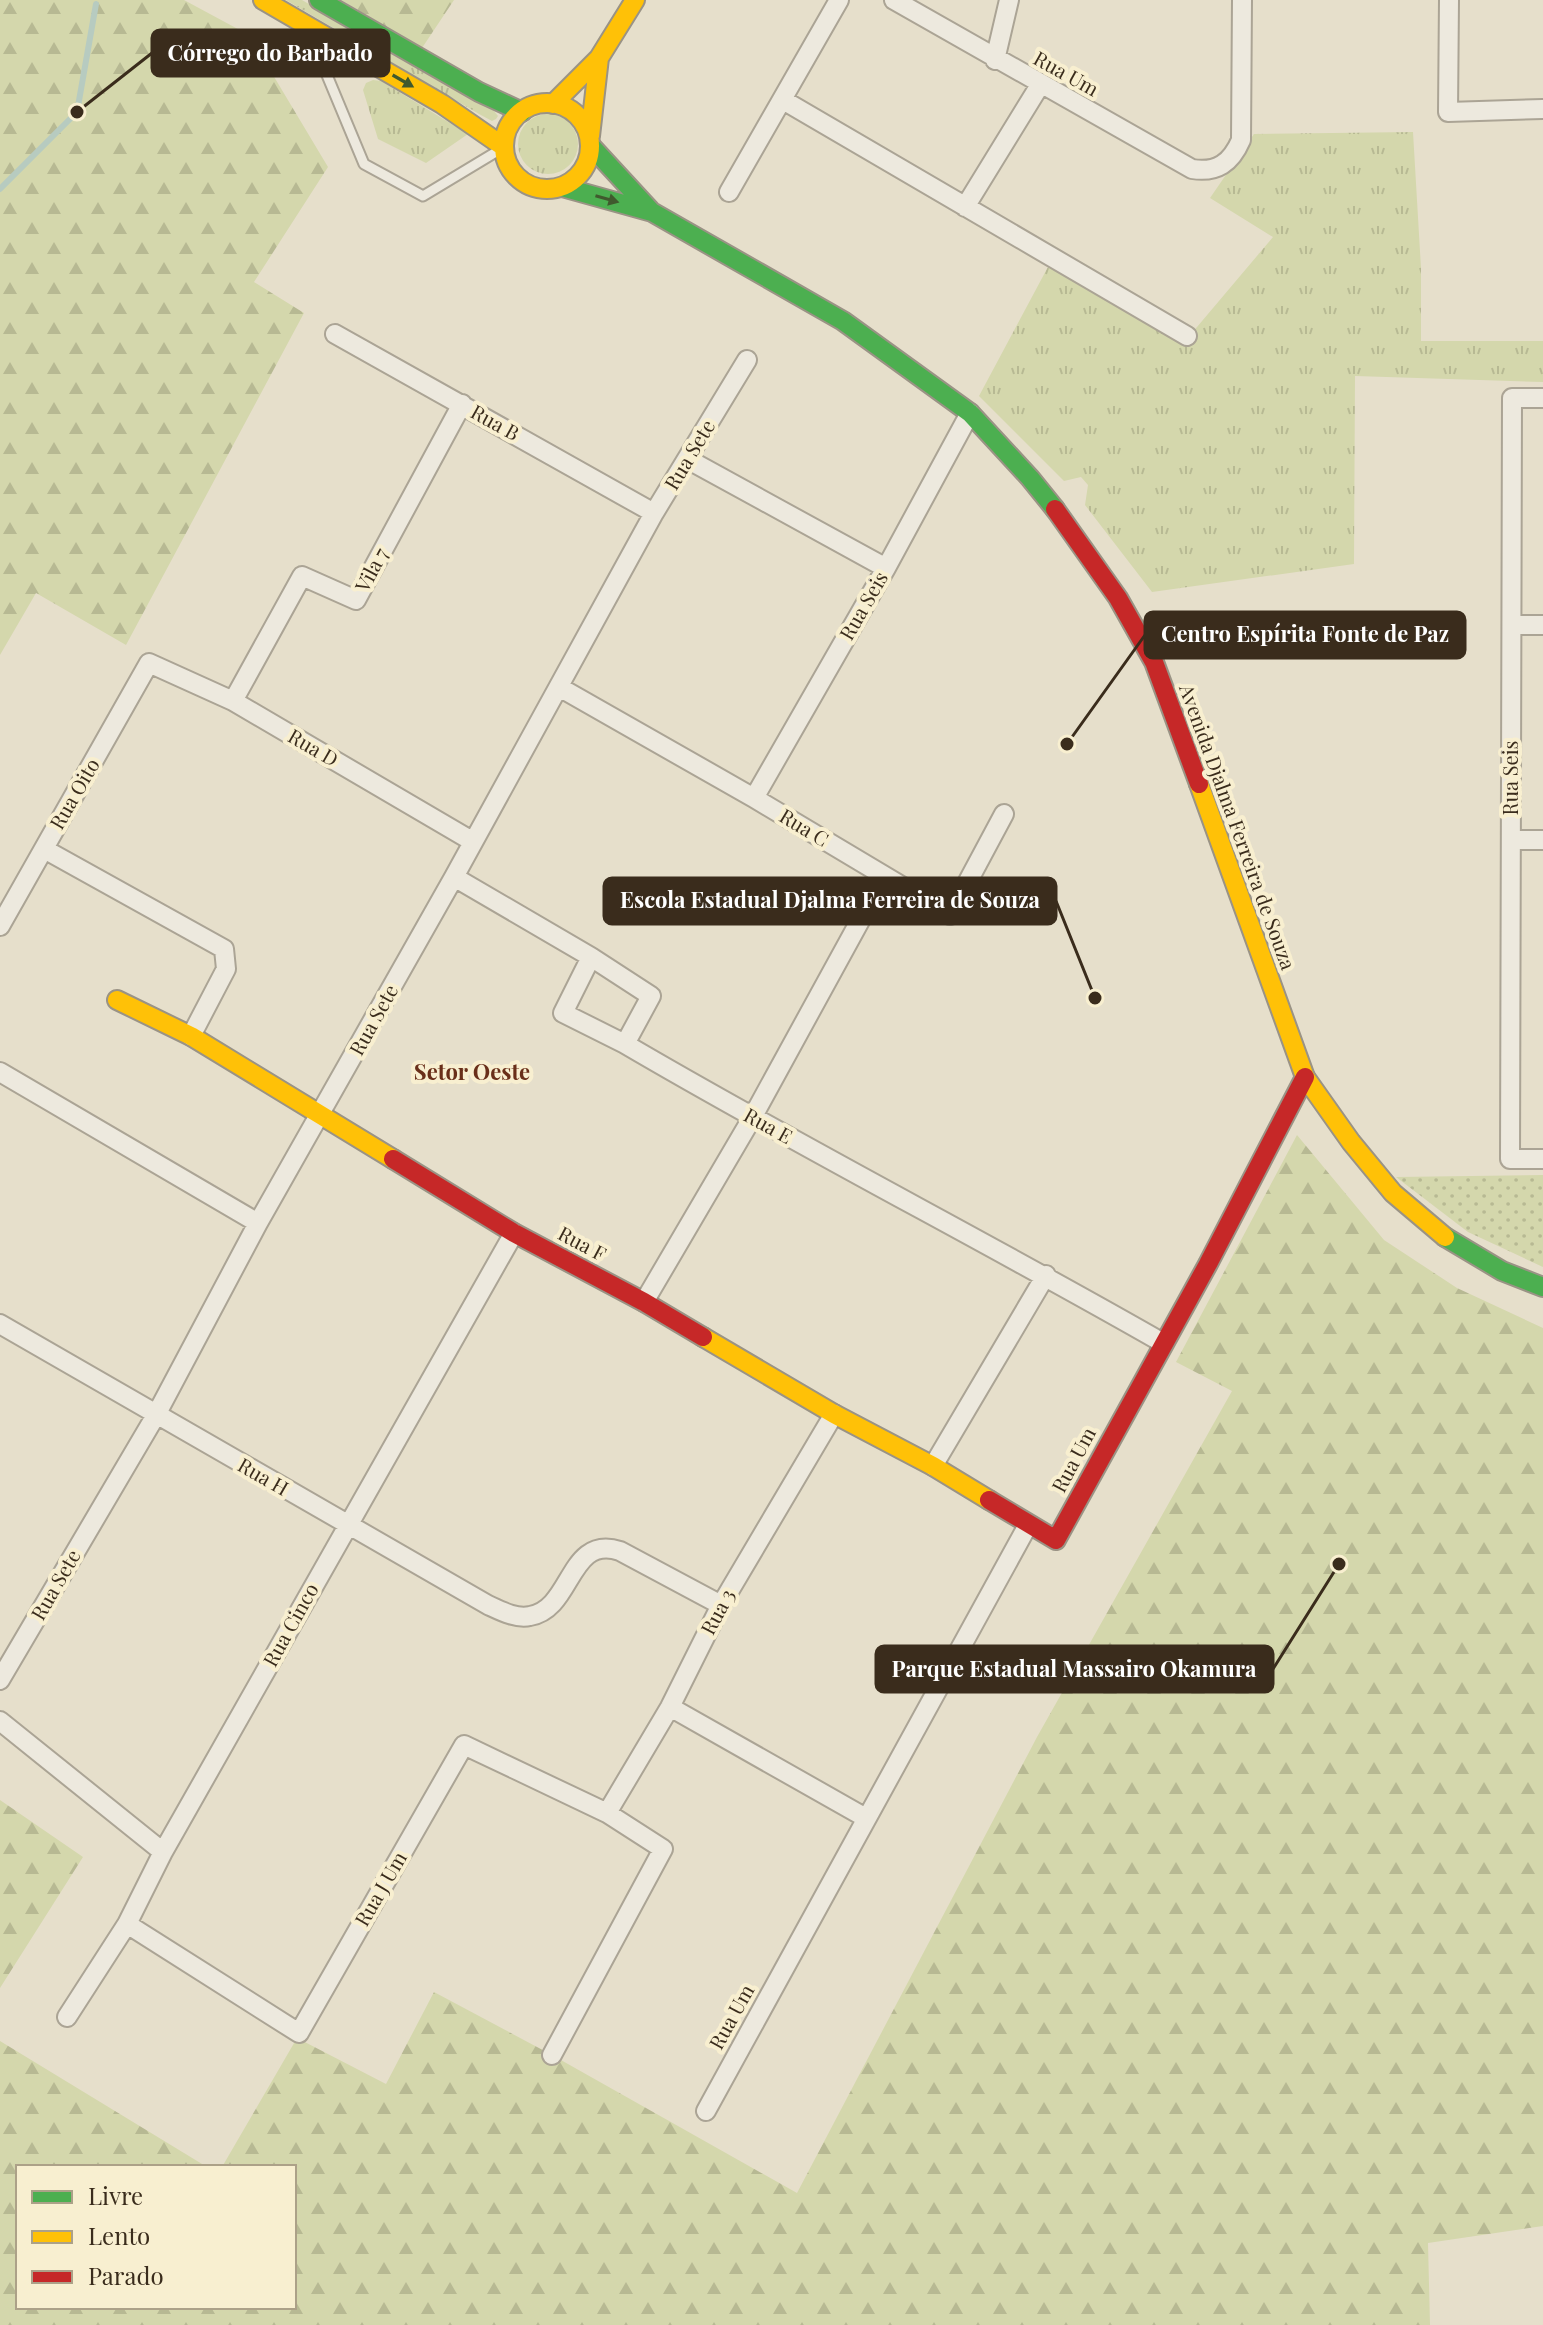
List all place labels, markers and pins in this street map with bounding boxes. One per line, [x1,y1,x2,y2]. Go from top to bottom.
callout: Córrego do Barbado [152,30,389,76]
callout: Centro Espírita Fonte de Paz [1145,612,1465,658]
callout: Escola Estadual Djalma Ferreira de Souza [604,878,1056,924]
callout: Parque Estadual Massairo Okamura [876,1646,1273,1692]

